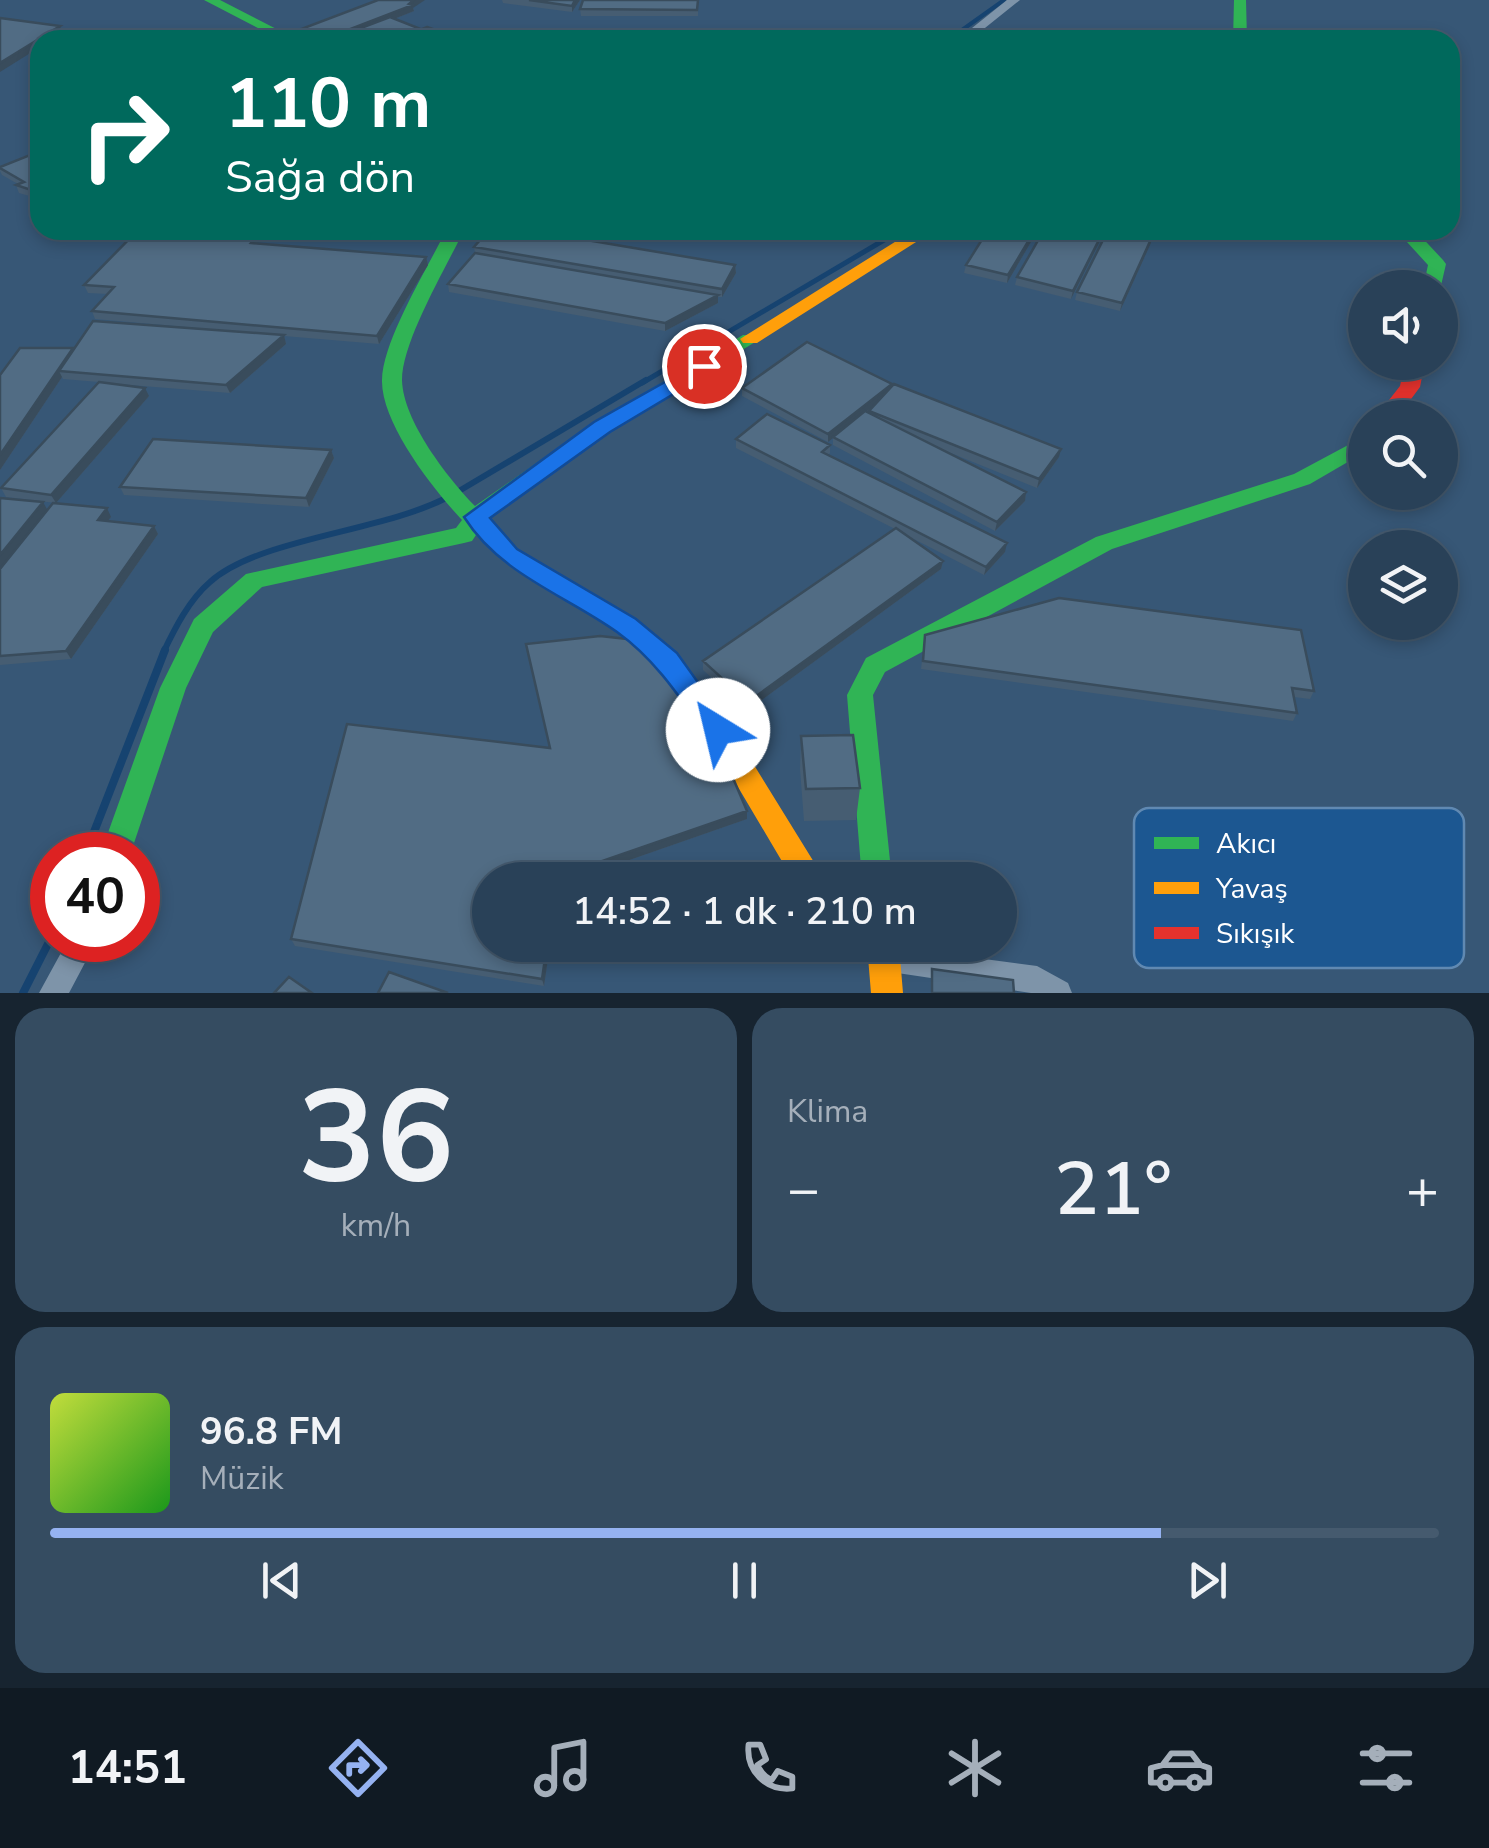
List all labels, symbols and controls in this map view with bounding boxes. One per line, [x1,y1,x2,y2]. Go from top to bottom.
text: 110 m [225,56,431,152]
icon: right [60,70,190,200]
text: Sağa dön [225,147,415,208]
map controls [1348,270,1458,640]
button: sound [1348,270,1458,380]
pin [662,324,747,409]
icon: arrive [677,339,732,394]
button: search [1348,400,1458,510]
button: layers [1348,530,1458,640]
position arrow [666,678,770,782]
legend [1134,808,1464,968]
text: Akıcı [1216,825,1276,863]
speed limit sign: 40 [30,832,160,962]
text: Yavaş [1215,870,1288,908]
text: 14:52 · 1 dk · 210 m [572,886,917,937]
text: Sıkışık [1216,915,1295,953]
text: 36 [298,1050,454,1227]
text: Klima [787,1090,868,1133]
text: 21° [1054,1138,1172,1240]
text: − [787,1152,820,1227]
text: + [1406,1152,1439,1227]
text: km/h [341,1204,411,1247]
text: 96.8 FM [200,1406,342,1457]
text: Müzik [200,1457,284,1500]
icon: previous [254,1553,309,1608]
icon: pause [717,1553,772,1608]
icon: next [1180,1553,1235,1608]
icon: directions [323,1733,393,1803]
icon: music [528,1733,598,1803]
icon: phone [734,1733,804,1803]
icon: climate [940,1733,1010,1803]
icon: car [1145,1733,1215,1803]
icon: filters [1351,1733,1421,1803]
text: 14:51 [68,1738,187,1799]

